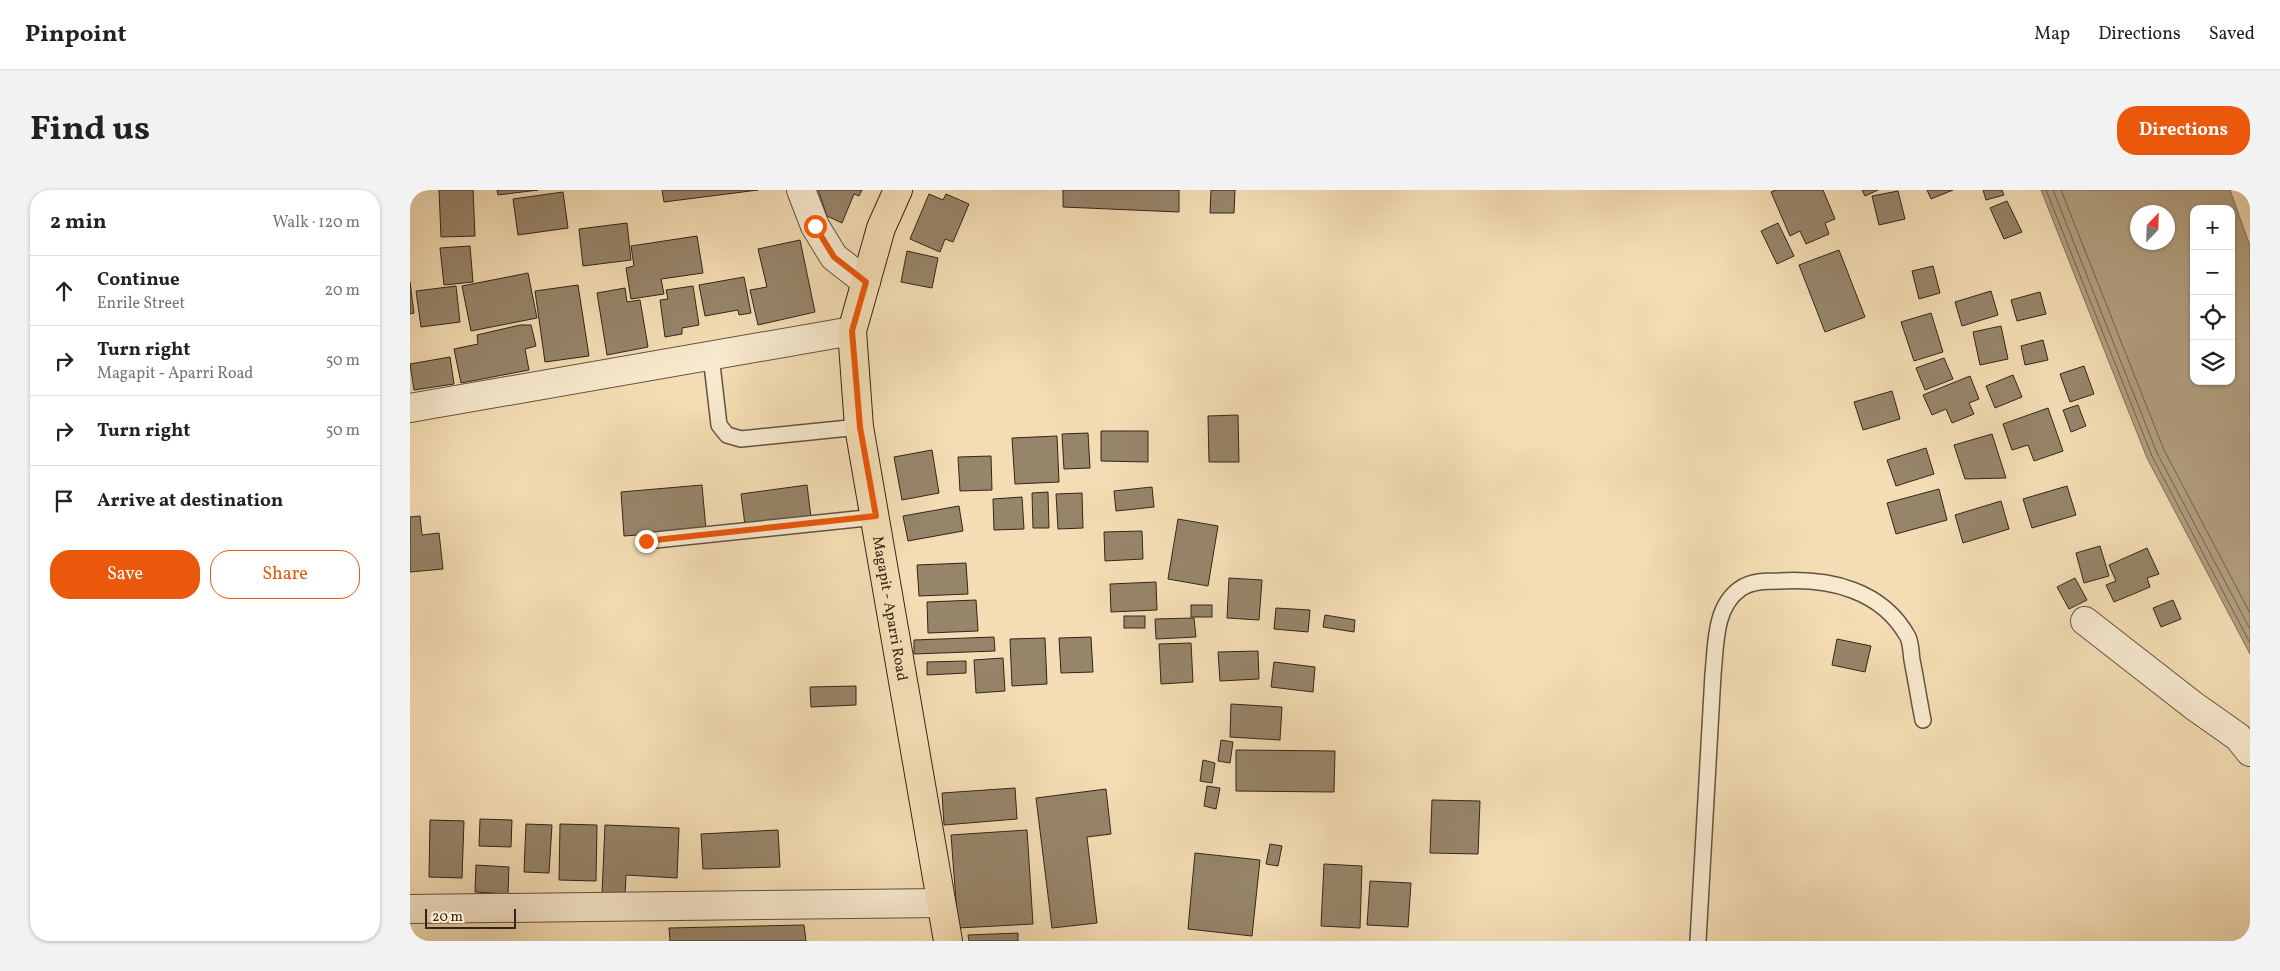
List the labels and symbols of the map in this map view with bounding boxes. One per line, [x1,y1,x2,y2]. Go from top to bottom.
north arrow [2130,205,2175,250]
route start [804,215,827,238]
route end [635,530,658,553]
street label: Magapit - Aparri Road [866,535,912,683]
scale bar [425,906,516,929]

